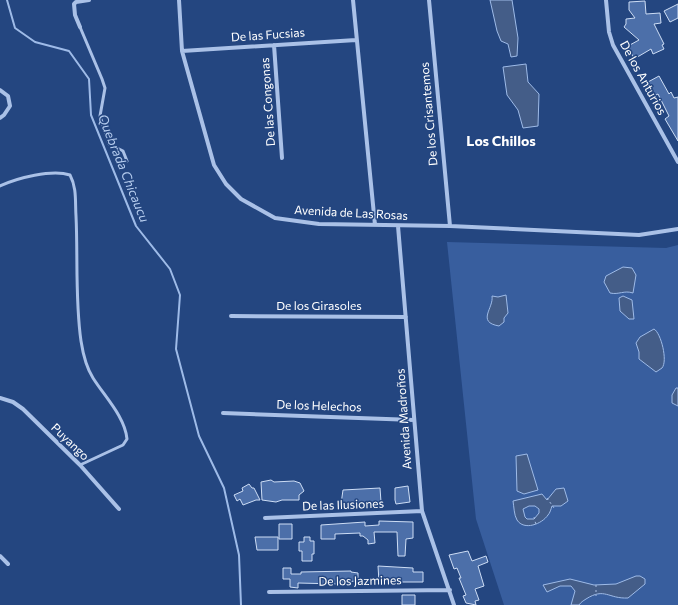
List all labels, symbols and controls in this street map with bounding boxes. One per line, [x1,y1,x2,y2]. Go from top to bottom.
street label: De las Fucsias [230,24,305,44]
street label: De los Anturios [618,38,670,117]
street label: De las Congonas [257,57,277,147]
street label: De los Crisantemos [416,62,440,167]
water label: Quebrada Chicaucu [95,112,153,224]
district label: Los Chillos [466,132,536,149]
street label: Avenida de Las Rosas [294,202,408,222]
street label: De los Girasoles [276,298,362,312]
street label: Avenida Madroños [392,368,414,470]
street label: De los Helechos [276,397,362,413]
street label: Puyango [49,420,92,463]
street label: De las Ilusiones [302,496,384,512]
street label: De los Jazmines [318,572,402,589]

